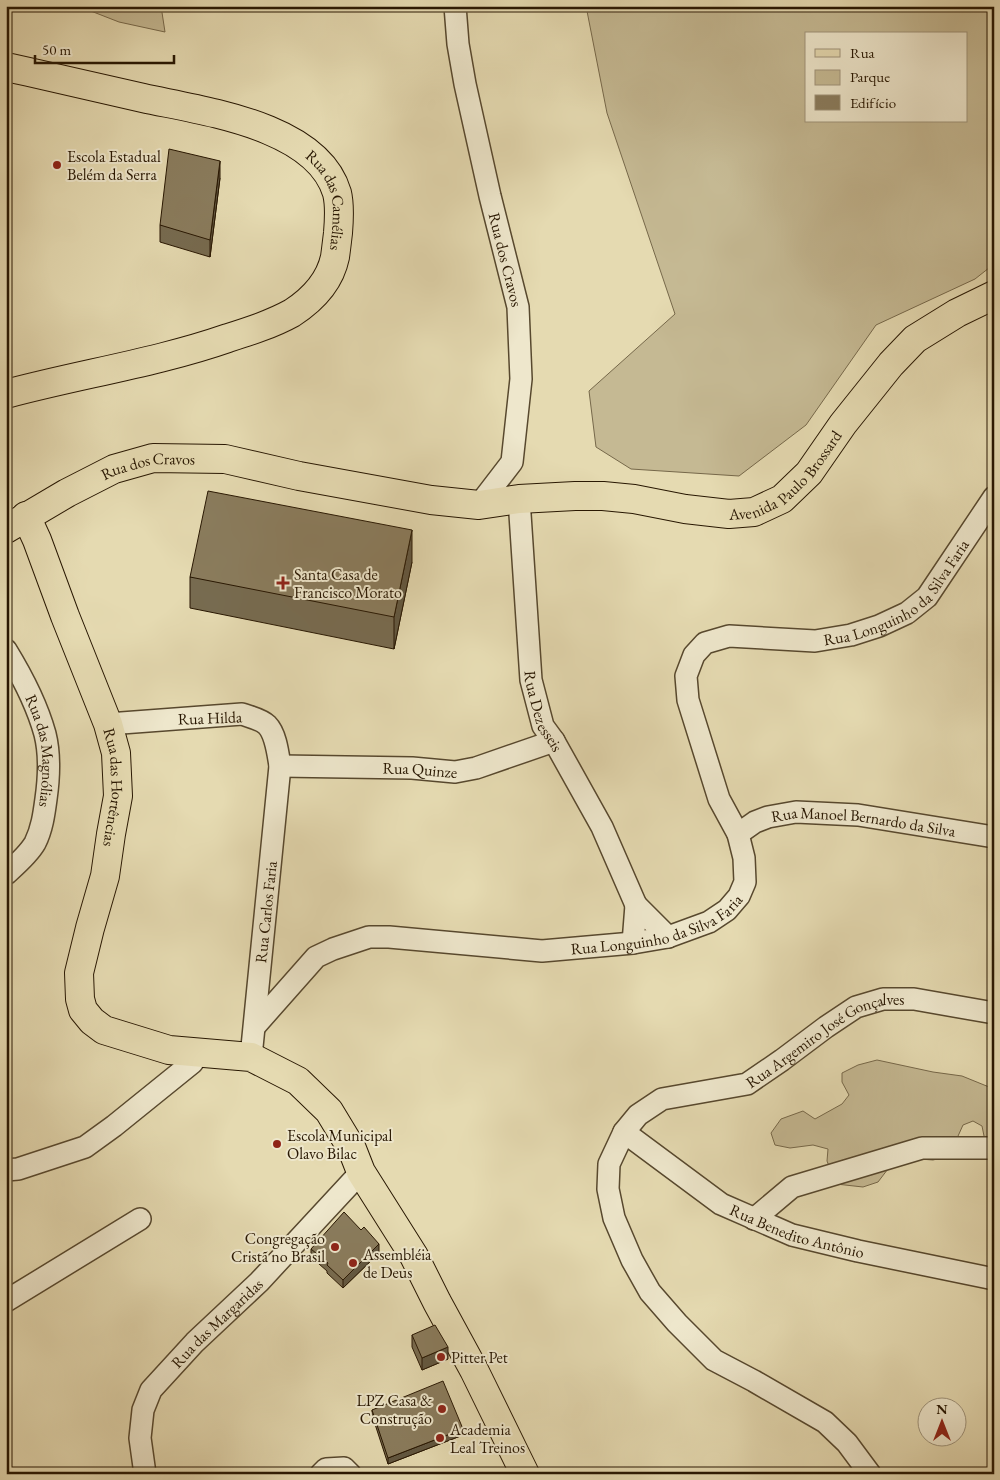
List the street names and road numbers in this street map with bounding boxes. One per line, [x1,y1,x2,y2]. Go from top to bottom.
street label: Rua das Camélias [301,145,350,252]
street label: Rua dos Cravos [484,210,528,309]
street label: Avenida Paulo Brossard [727,425,847,525]
street label: Rua dos Cravos [97,447,195,485]
street label: Rua Longuinho da Silva Faria [822,534,974,650]
street label: Rua Dezesseis [520,670,568,755]
street label: Rua das Magnólias [21,691,59,809]
street label: Rua Hilda [177,706,243,730]
street label: Rua das Hortências [99,725,129,848]
street label: Rua Quinze [382,757,458,783]
street label: Rua Manoel Bernardo da Silva [769,801,958,841]
street label: Rua Carlos Faria [250,859,282,964]
street label: Rua Longuinho da Silva Faria [570,889,747,959]
street label: Rua Argemiro José Gonçalves [742,989,904,1092]
street label: Rua Benedito Antônio [727,1199,866,1263]
street label: Rua das Margaridas [166,1273,267,1372]

